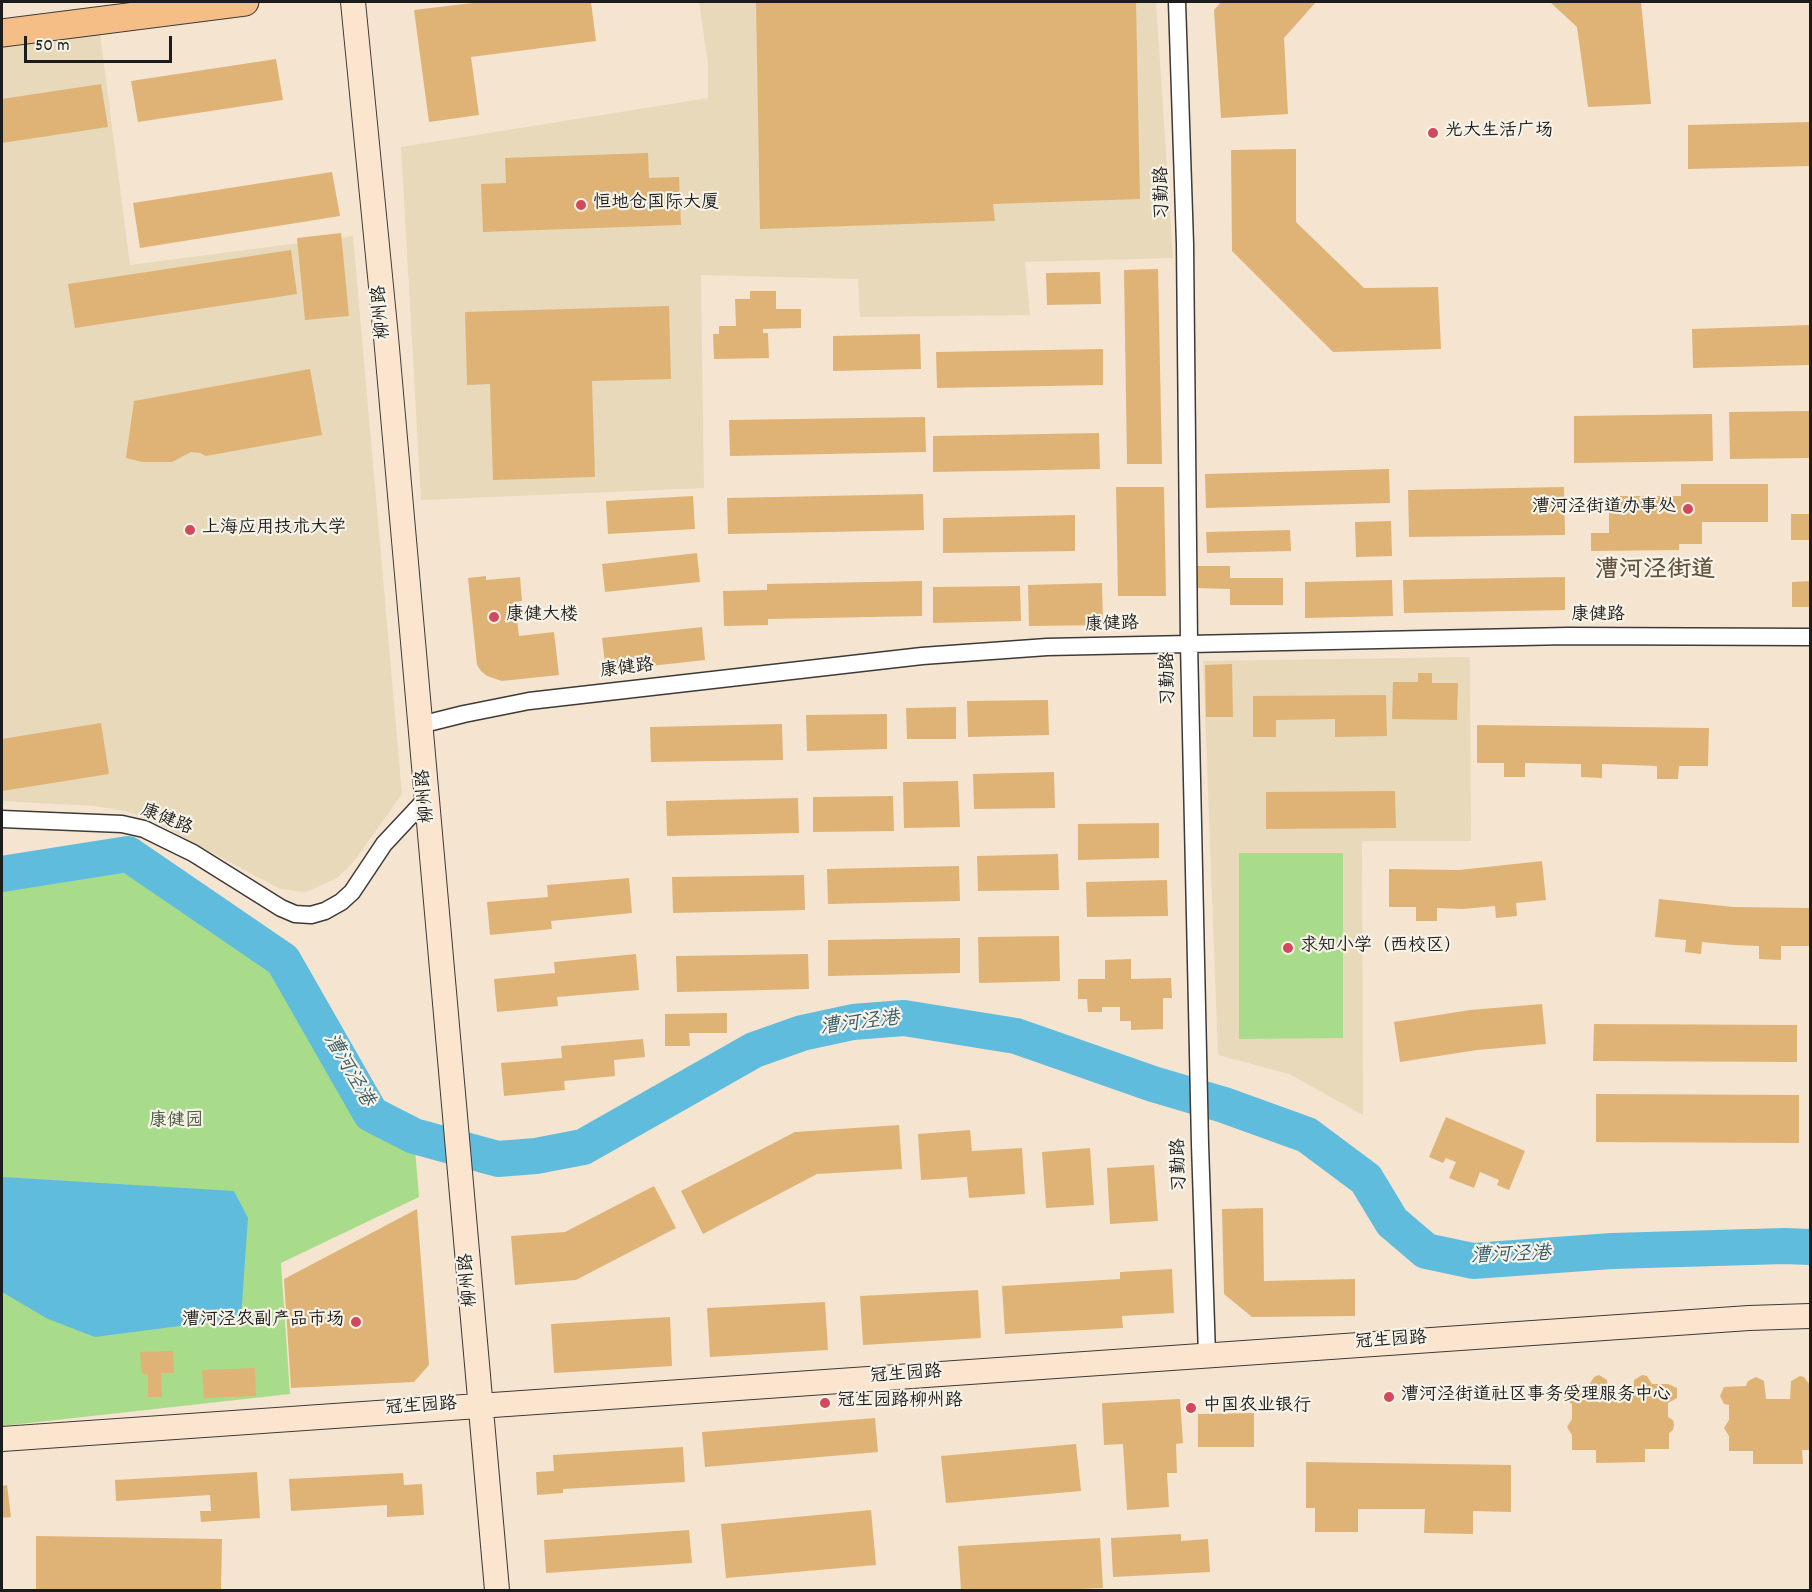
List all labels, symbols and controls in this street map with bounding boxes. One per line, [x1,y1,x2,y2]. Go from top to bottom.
scale bar [27,24,176,62]
text: 50 m [35,34,70,59]
place label: 光大生活广场 [1445,122,1553,144]
marker: 光大生活广场 [1426,126,1440,140]
street label: 习勤路 [1153,166,1175,220]
place label: 恒地仓国际大厦 [593,194,719,216]
marker: 恒地仓国际大厦 [574,198,588,212]
street label: 柳州路 [370,284,396,340]
place label: 漕河泾街道办事处 [1532,498,1676,520]
marker: 漕河泾街道办事处 [1681,502,1695,516]
place label: 上海应用技术大学 [202,519,346,541]
marker: 上海应用技术大学 [183,523,197,537]
district label: 漕河泾街道 [1595,559,1715,587]
place label: 康健大楼 [506,606,578,628]
street label: 康健路 [1571,606,1625,628]
marker: 康健大楼 [487,610,501,624]
street label: 康健路 [1085,614,1139,638]
street label: 习勤路 [1159,652,1181,706]
street label: 康健路 [599,656,655,684]
street label: 柳州路 [414,768,440,824]
street label: 康健路 [137,801,195,841]
place label: 求知小学（西校区） [1300,937,1462,959]
marker: 求知小学（西校区） [1281,941,1295,955]
water label: 漕河泾港 [819,1008,901,1042]
water label: 漕河泾港 [317,1030,377,1112]
park label: 康健园 [149,1112,203,1134]
street label: 习勤路 [1169,1138,1193,1192]
water label: 漕河泾港 [1471,1244,1551,1270]
street label: 柳州路 [457,1252,483,1308]
place label: 漕河泾农副产品市场 [182,1311,344,1333]
marker: 漕河泾农副产品市场 [349,1315,363,1329]
street label: 冠生园路 [1354,1329,1428,1355]
street label: 冠生园路 [869,1363,943,1389]
place label: 漕河泾街道社区事务受理服务中心 [1401,1386,1671,1408]
marker: 漕河泾街道社区事务受理服务中心 [1382,1390,1396,1404]
place label: 冠生园路柳州路 [837,1392,963,1414]
street label: 冠生园路 [384,1395,458,1421]
marker: 冠生园路柳州路 [818,1396,832,1410]
place label: 中国农业银行 [1203,1397,1311,1419]
marker: 中国农业银行 [1184,1401,1198,1415]

